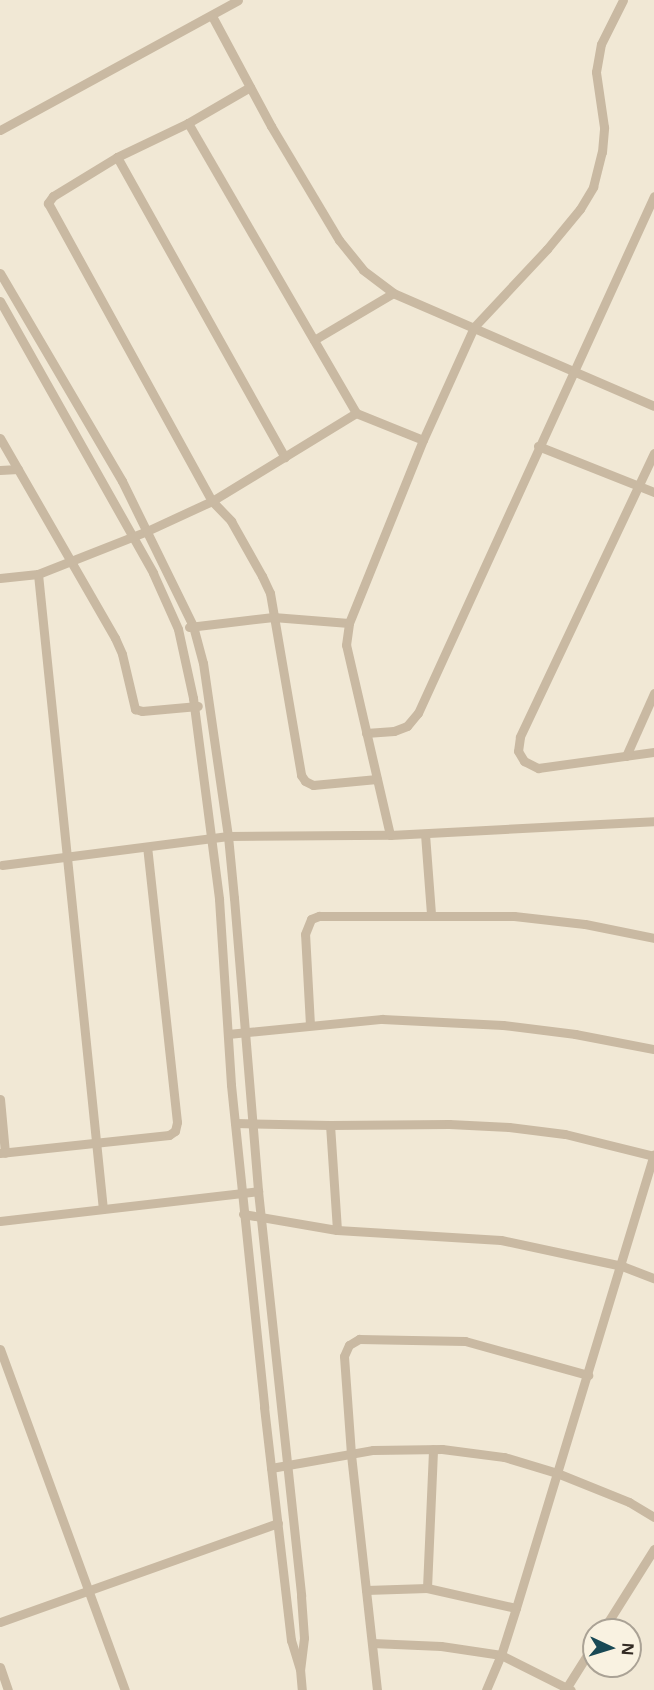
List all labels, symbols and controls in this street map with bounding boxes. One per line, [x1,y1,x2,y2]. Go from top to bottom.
north arrow [582,1618,642,1678]
text: N [617,1642,639,1656]

